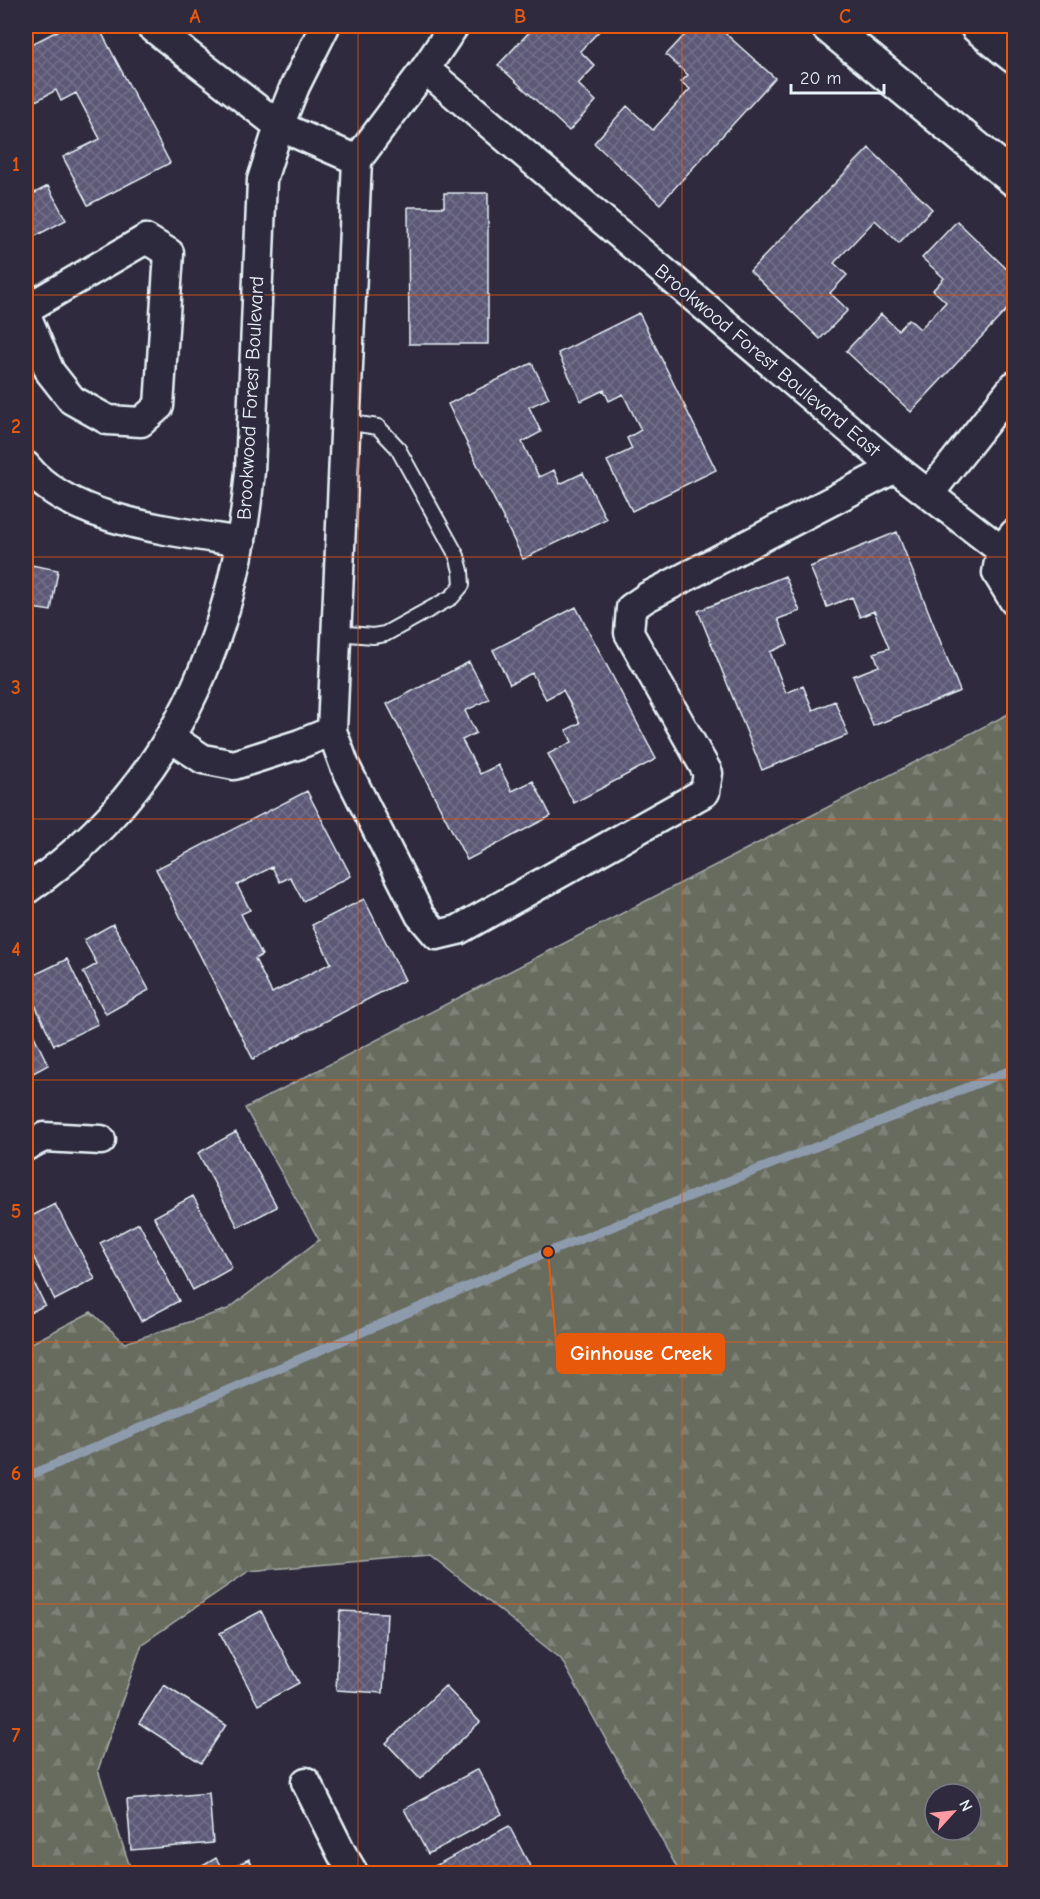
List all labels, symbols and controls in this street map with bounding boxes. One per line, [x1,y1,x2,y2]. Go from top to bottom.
text: A [189,5,201,28]
text: B [514,5,526,28]
text: C [839,5,851,28]
scale bar [791,57,884,95]
text: 20 m [800,68,841,89]
text: 1 [12,153,20,176]
street label: Brookwood Forest Boulevard East [650,259,886,462]
street label: Brookwood Forest Boulevard [233,276,268,520]
text: 2 [11,415,21,438]
text: 3 [11,676,21,699]
text: 4 [11,938,21,961]
text: 5 [11,1200,21,1223]
callout: Ginhouse Creek [557,1334,724,1373]
text: Ginhouse Creek [570,1341,713,1365]
text: 6 [11,1462,21,1485]
text: 7 [12,1724,21,1747]
north arrow [923,1782,983,1842]
text: N [955,1797,976,1814]

